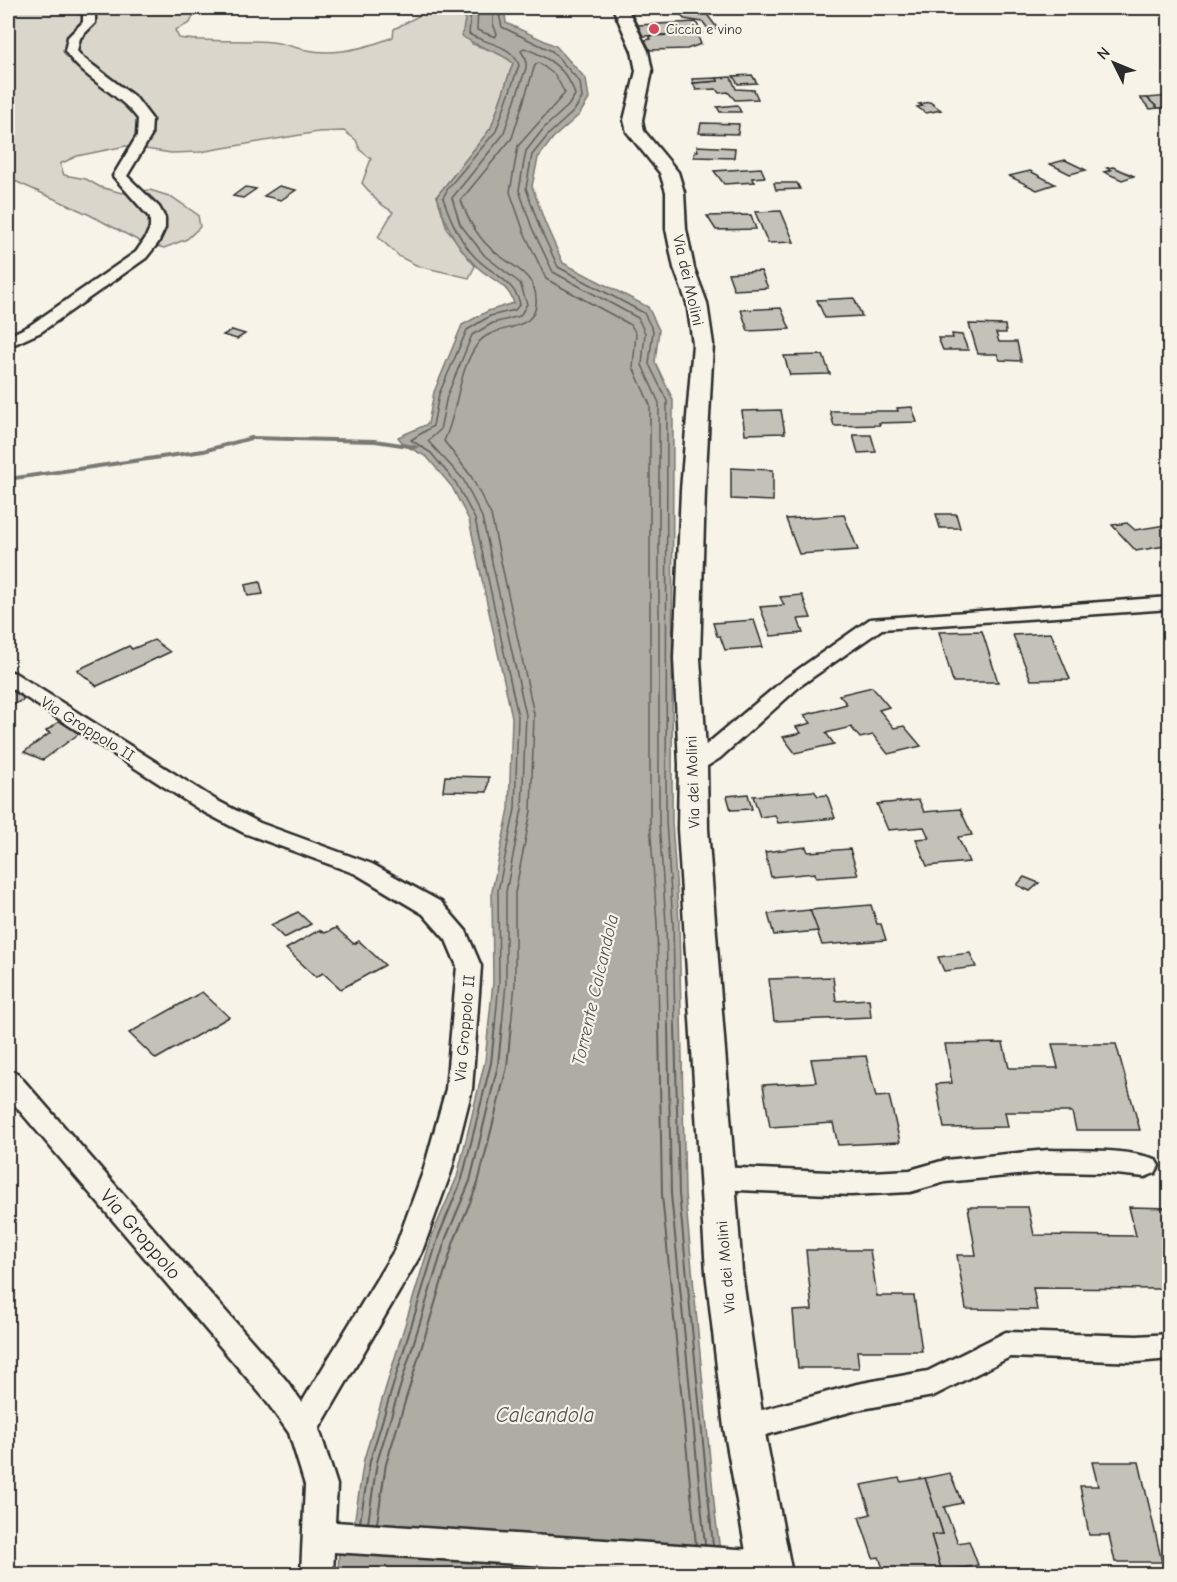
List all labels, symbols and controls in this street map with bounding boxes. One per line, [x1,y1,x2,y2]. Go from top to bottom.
place label: Ciccia e vino [666,21,742,38]
marker: Ciccia e vino [647,22,661,36]
north arrow [1084,33,1144,93]
text: N [1094,43,1114,63]
street label: Via dei Molini [669,233,707,327]
street label: Via Groppolo II [37,693,138,765]
street label: Via dei Molini [682,735,704,829]
water label: Torrente Calcandola [568,912,623,1068]
street label: Via Groppolo II [451,974,479,1082]
street label: Via Groppolo [95,1185,186,1284]
street label: Via dei Molini [713,1220,739,1314]
water label: Calcandola [496,1403,594,1427]

